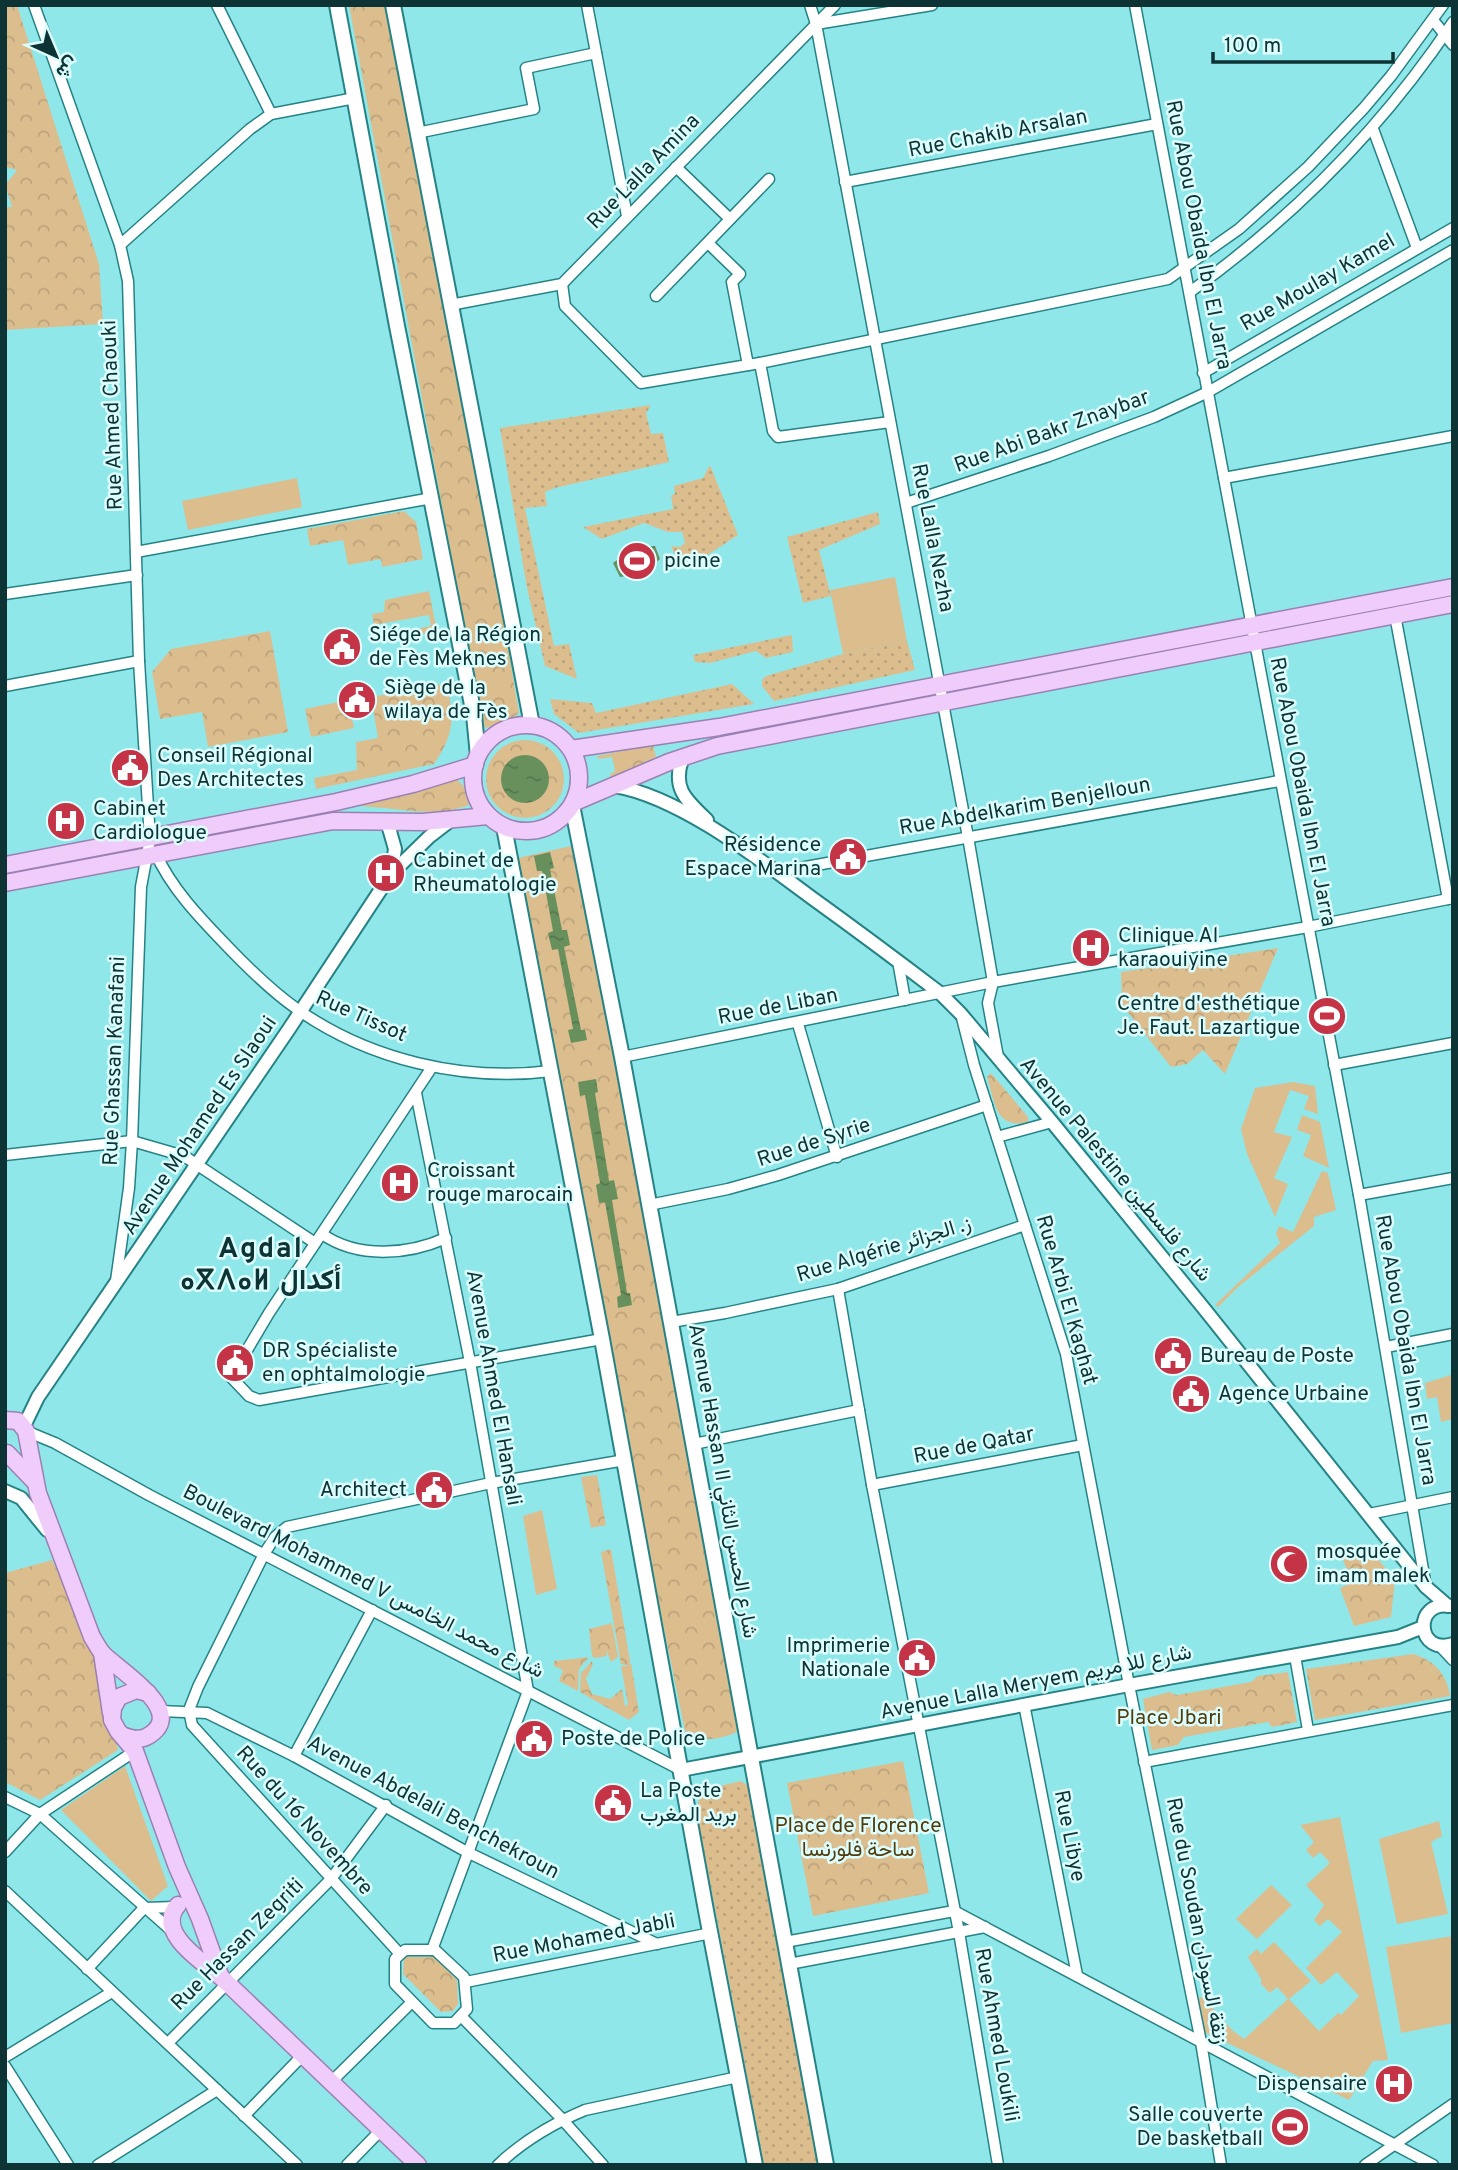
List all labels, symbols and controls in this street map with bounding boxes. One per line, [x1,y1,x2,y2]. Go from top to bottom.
north arrow [21,21,91,91]
scale bar [1213,21,1393,65]
text: 100 m [1224,33,1281,60]
text: ش [50,50,83,83]
street label: Rue Abou Obaida Ibn El Jarra [1159,98,1237,372]
street label: Rue Chakib Arsalan [906,103,1090,165]
street label: Rue Lalla Amina [582,108,706,236]
street label: Rue Moulay Kamel [1236,228,1400,338]
street label: Rue Ahmed Chaouki [96,319,130,511]
street label: Rue Abi Bakr Znaybar [951,384,1153,480]
street label: Rue Lalla Nezha [904,461,960,615]
sports icon: picine [616,540,658,582]
place label: picine [664,548,720,575]
place label: Siége de la Région de Fès Meknes [369,622,541,673]
public building icon: Siége de la Région de Fès Meknes [321,626,363,668]
street label: Rue Abou Obaida Ibn El Jarra [1263,655,1341,929]
place label: Siège de la wilaya de Fès [384,675,508,726]
public building icon: Siège de la wilaya de Fès [336,679,378,721]
place label: Conseil Régional Des Architectes [157,743,313,794]
public building icon: Conseil Régional Des Architectes [109,747,151,789]
street label: Rue Abdelkarim Benjelloun [897,772,1153,842]
place label: Cabinet Cardiologue [93,796,207,847]
hospital icon: Cabinet Cardiologue [45,800,87,842]
place label: Résidence Espace Marina [685,832,821,883]
public building icon: Résidence Espace Marina [827,836,869,878]
place label: Cabinet de Rheumatologie [413,848,556,899]
hospital icon: Cabinet de Rheumatologie [365,852,407,894]
place label: Clinique Al karaouiyine [1118,923,1228,974]
hospital icon: Clinique Al karaouiyine [1070,927,1112,969]
street label: Rue Ghassan Kanafani [98,956,132,1166]
street label: Rue de Liban [716,982,840,1032]
street label: Rue Tissot [311,985,411,1049]
place label: Centre d'esthétique Je. Faut. Lazartigue [1117,991,1300,1042]
sports icon: Centre d'esthétique Je. Faut. Lazartigue [1306,995,1348,1037]
street label: Avenue Mohamed Es Slaoui [116,1011,284,1241]
street label: Avenue Palestine شارع فلسطين [1013,1052,1217,1288]
street label: Rue de Syrie [754,1112,874,1174]
place label: Croissant rouge marocain [427,1158,573,1209]
hospital icon: Croissant rouge marocain [379,1162,421,1204]
street label: Rue Algérie ز. الجزائر [793,1211,975,1289]
street label: Rue Arbi El Kaghat [1029,1212,1103,1388]
street label: Rue Abou Obaida Ibn El Jarra [1368,1213,1442,1487]
district label: Agdal ⴰⴳⴷⴰⵍ أكدال [181,1232,341,1300]
street label: Avenue Ahmed El Hansali [459,1268,527,1508]
street label: Avenue Hassan II شارع الحسن الثاني [679,1322,763,1641]
public building icon: Bureau de Poste [1152,1335,1194,1377]
place label: DR Spécialiste en ophtalmologie [262,1338,425,1389]
public building icon: DR Spécialiste en ophtalmologie [214,1342,256,1384]
place label: Bureau de Poste [1200,1343,1354,1370]
public building icon: Agence Urbaine [1170,1373,1212,1415]
place label: Agence Urbaine [1218,1381,1369,1408]
street label: Rue de Qatar [911,1421,1037,1471]
public building icon: Architect [413,1469,455,1511]
place label: Architect [320,1477,407,1504]
street label: Boulevard Mohammed V شارع محمد الخامس [178,1479,548,1685]
place label: mosquée imam malek [1316,1539,1430,1590]
mosque icon: mosquée imam malek [1268,1543,1310,1585]
place label: Imprimerie Nationale [787,1633,890,1684]
public building icon: Imprimerie Nationale [896,1637,938,1679]
street label: Avenue Lalla Meryem شارع للا مريم [878,1640,1194,1726]
park label: Place Jbari [1116,1705,1222,1732]
public building icon: Poste de Police [513,1718,555,1760]
place label: Poste de Police [561,1726,705,1753]
street label: Avenue Abdelali Benchekroun [302,1730,564,1886]
street label: Rue du 16 Novembre [230,1740,378,1902]
place label: La Poste بريد المغرب [640,1778,737,1829]
public building icon: La Poste بريد المغرب [592,1782,634,1824]
street label: Rue Libye [1047,1788,1091,1884]
street label: Rue du Soudan زنقة السودان [1159,1795,1233,2047]
park label: Place de Florence ساحة فلورنسا [774,1813,942,1864]
street label: Rue Hassan Zegriti [166,1873,310,2017]
street label: Rue Mohamed Jabli [491,1908,677,1970]
street label: Rue Ahmed Loukili [967,1946,1025,2124]
hospital icon: Dispensaire [1373,2063,1415,2105]
place label: Dispensaire [1257,2071,1367,2098]
place label: Salle couverte De basketball [1128,2102,1263,2153]
sports icon: Salle couverte De basketball [1269,2106,1311,2148]

